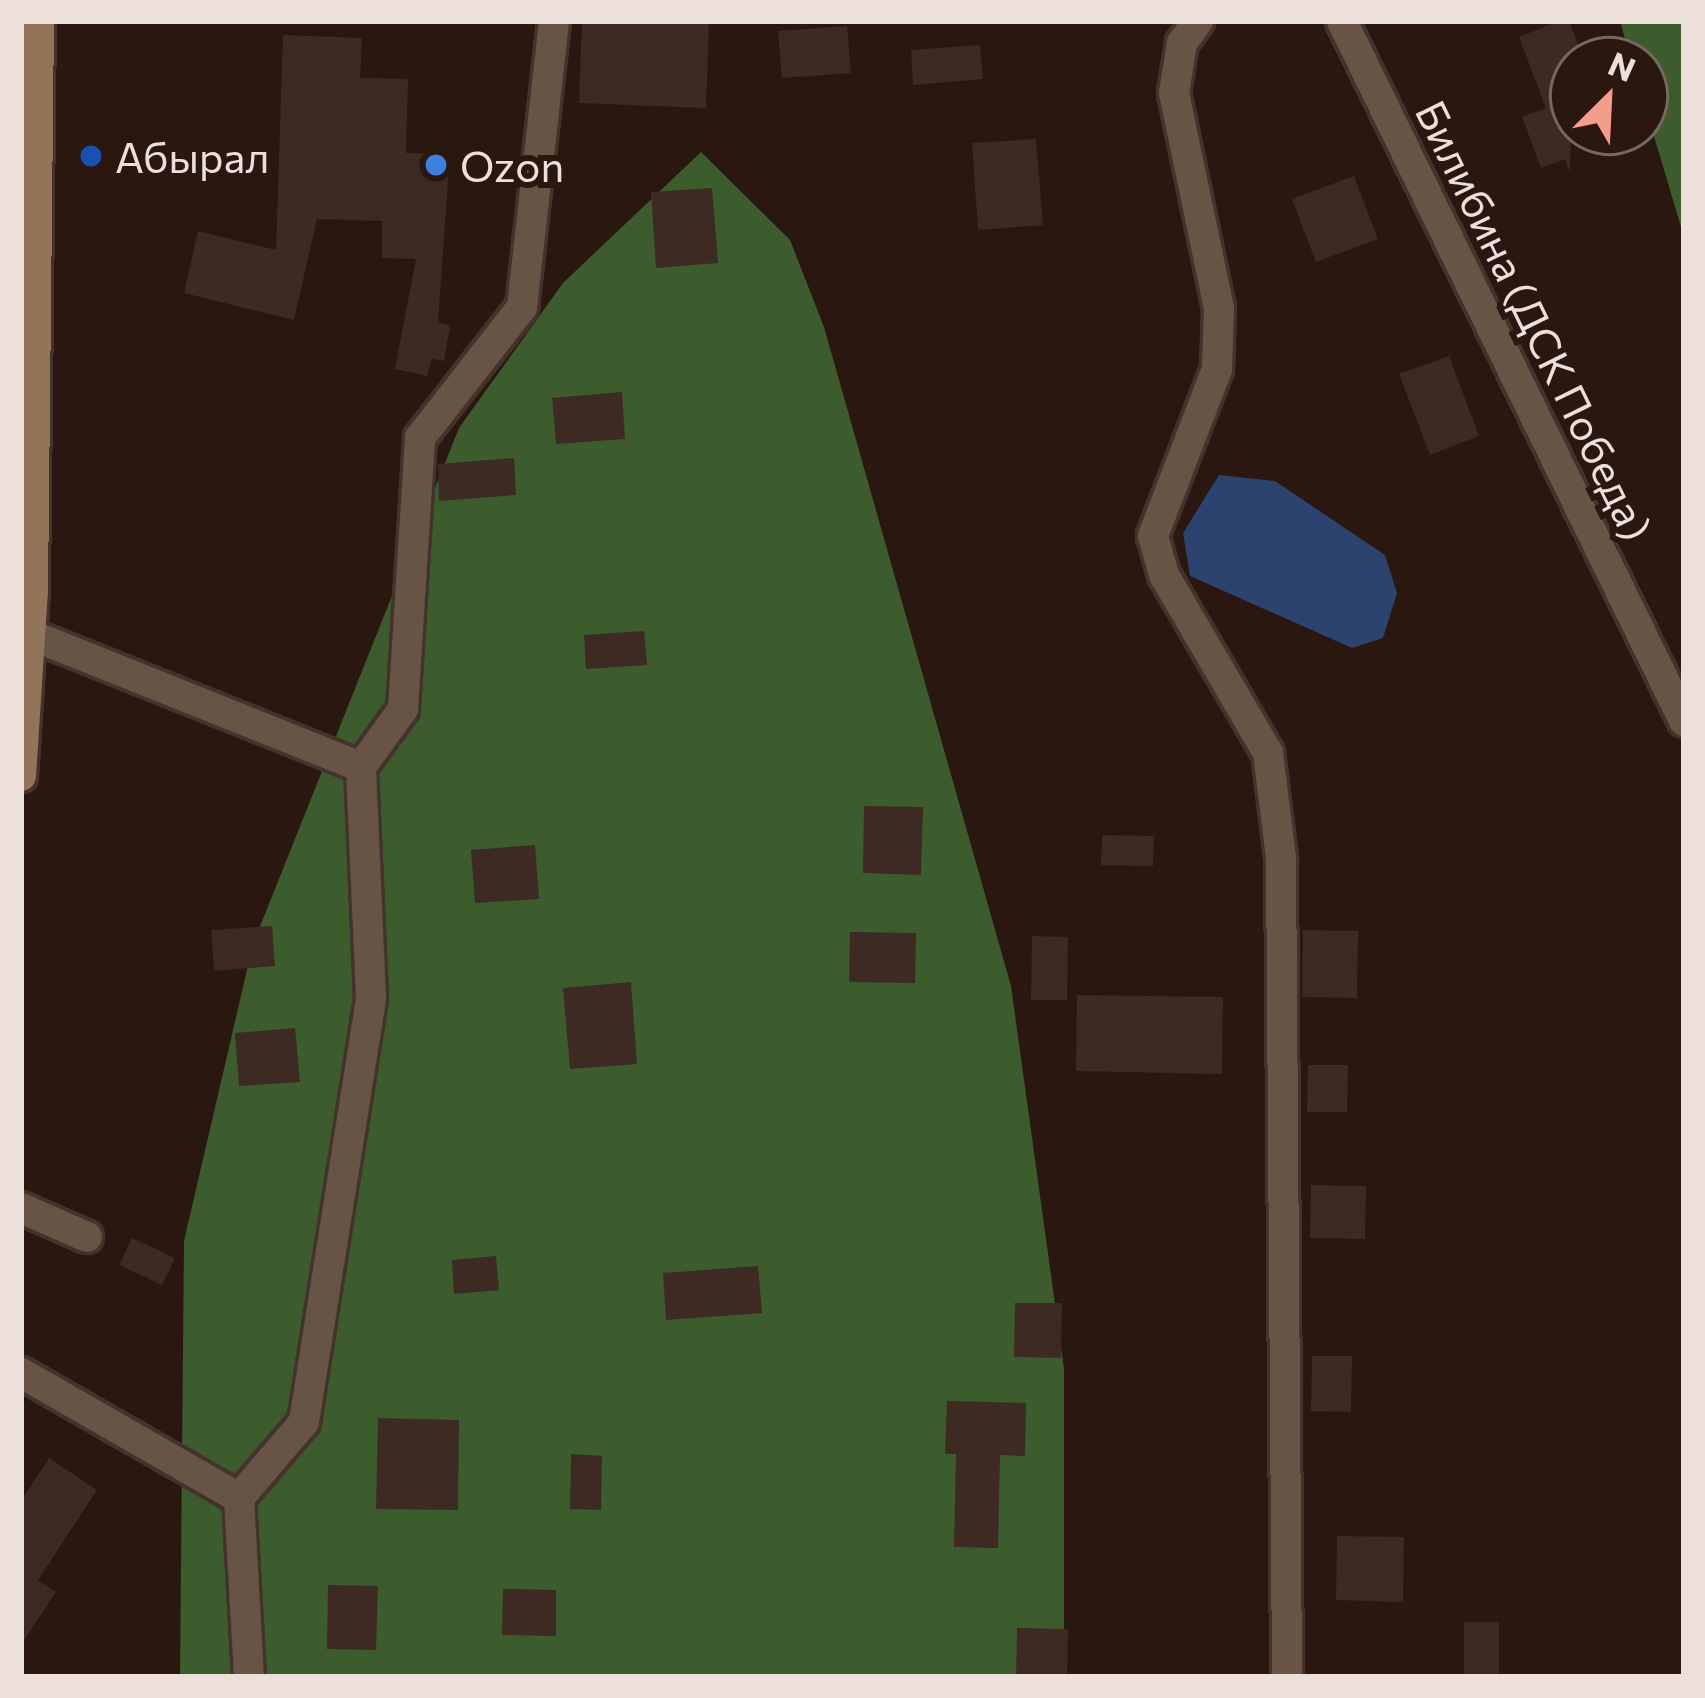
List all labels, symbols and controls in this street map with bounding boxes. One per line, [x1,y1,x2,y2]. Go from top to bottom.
north arrow [1549,36,1669,156]
text: N [1603,42,1642,89]
street label: Билибина (ДСК Победа) [1407,92,1663,548]
place label: Абырал [115,131,270,181]
place label: Ozon [460,140,564,190]
marker: Абырал [78,143,104,169]
marker: Ozon [423,152,449,178]

